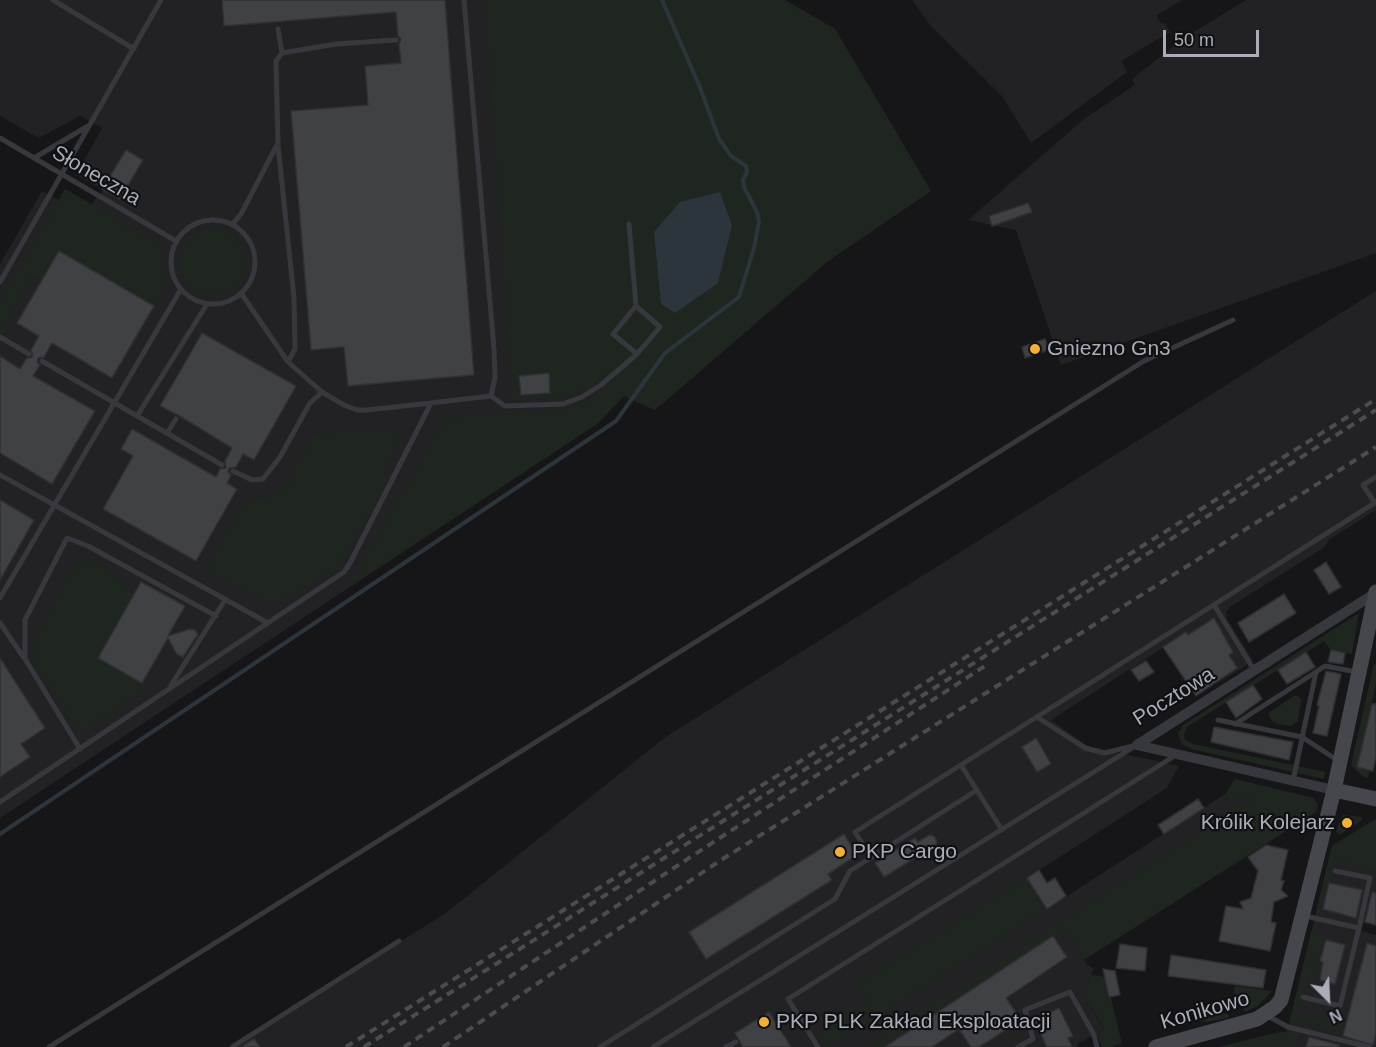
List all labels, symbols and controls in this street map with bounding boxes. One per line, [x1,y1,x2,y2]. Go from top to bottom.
scale bar [1166,18,1262,56]
text: 50 m [1174,30,1214,50]
street label: Słoneczna [47,141,145,211]
place label: Gniezno Gn3 [1047,336,1171,362]
marker: Gniezno Gn3 [1028,342,1042,356]
street label: Pocztowa [1129,662,1219,732]
place label: Królik Kolejarz [1201,810,1335,836]
marker: Królik Kolejarz [1340,816,1354,830]
place label: PKP Cargo [852,839,957,865]
marker: PKP Cargo [833,845,847,859]
north arrow [1298,969,1358,1029]
street label: Konikowo [1158,986,1252,1036]
text: N [1327,1006,1344,1026]
place label: PKP PLK Zakład Eksploatacji [776,1009,1050,1035]
marker: PKP PLK Zakład Eksploatacji [757,1015,771,1029]

